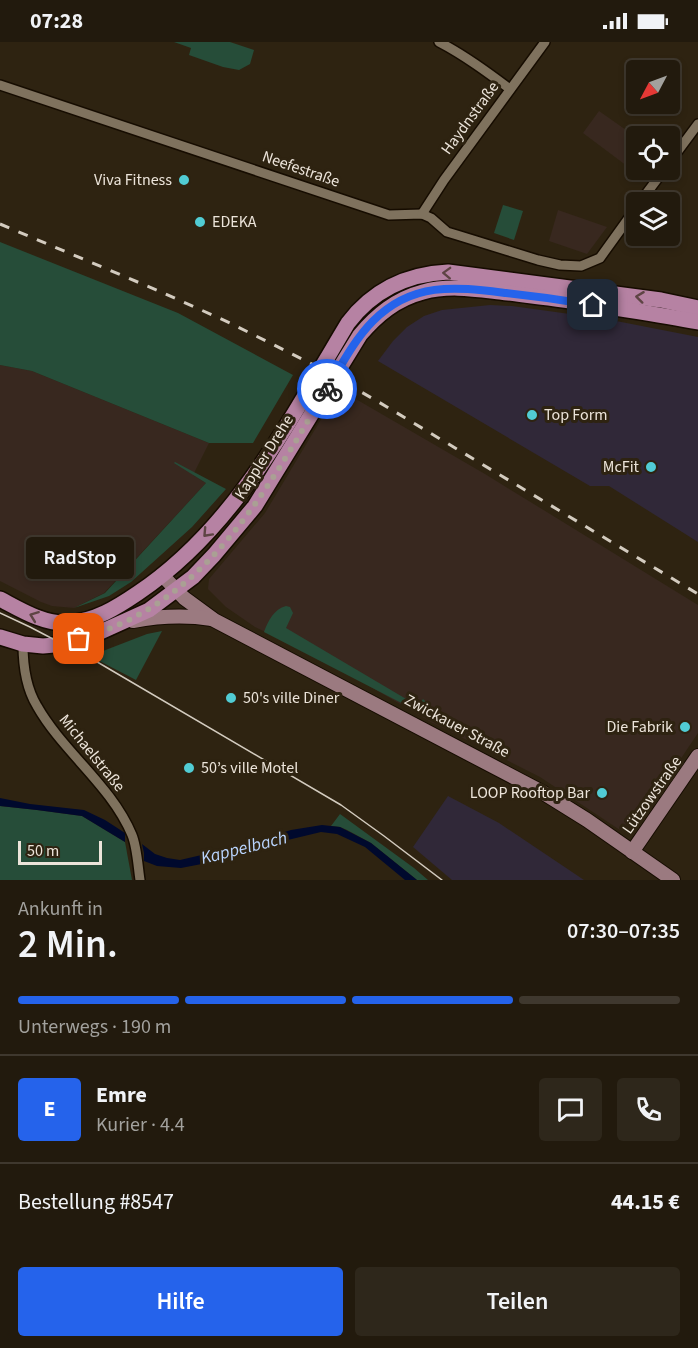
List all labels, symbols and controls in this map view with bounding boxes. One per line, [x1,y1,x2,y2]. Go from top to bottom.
text: 07:28 [30,5,83,37]
north arrow [626,60,680,114]
map controls [626,60,680,246]
street label: Haydnstraße [436,77,504,159]
button: locate [626,126,680,180]
street label: Neefestraße [259,145,343,193]
place label: Viva Fitness [94,169,172,191]
marker: Viva Fitness [177,173,191,187]
button: layers [626,192,680,246]
place label: EDEKA [212,211,257,233]
marker: EDEKA [193,215,207,229]
one-way arrow [443,267,452,279]
pin [567,279,618,330]
icon: home [576,288,609,321]
one-way arrow [636,292,645,304]
courier [297,359,357,419]
icon: bike [311,373,344,406]
place label: Top Form [544,404,607,426]
marker: Top Form [525,408,539,422]
street label: Kappler Drehe [229,411,299,503]
place label: McFit [603,456,640,478]
marker: McFit [644,460,658,474]
one-way arrow [203,526,214,536]
callout: RadStop [25,537,133,579]
text: RadStop [44,544,116,572]
one-way arrow [29,610,39,623]
pin [53,613,104,664]
icon: bag [62,622,95,655]
place label: 50's ville Diner [243,687,340,709]
street label: Zwickauer Straße [401,689,514,763]
marker: 50's ville Diner [224,691,238,705]
street label: Michaelstraße [54,710,130,796]
place label: Die Fabrik [606,716,673,738]
marker: Die Fabrik [678,720,692,734]
street label: Lützowstraße [617,752,687,838]
place label: 50’s ville Motel [201,757,298,779]
marker: 50’s ville Motel [182,761,196,775]
place label: LOOP Rooftop Bar [470,782,590,804]
marker: LOOP Rooftop Bar [595,786,609,800]
water label: Kappelbach [198,825,290,871]
scale bar [18,838,102,866]
text: 50 m [27,840,59,862]
text: Ankunft in [18,895,103,923]
text: 07:30–07:35 [567,915,680,947]
text: 2 Min. [18,917,118,973]
text: Unterwegs · 190 m [18,1013,171,1041]
button: chat [539,1078,602,1141]
button: phone [617,1078,680,1141]
text: Emre [96,1079,147,1111]
text: E [43,1093,56,1125]
text: Kurier · 4.4 [96,1111,185,1139]
text: Bestellung #8547 [18,1186,174,1218]
text: 44.15 € [611,1186,680,1218]
button: Hilfe [18,1267,343,1336]
button: Teilen [355,1267,680,1336]

